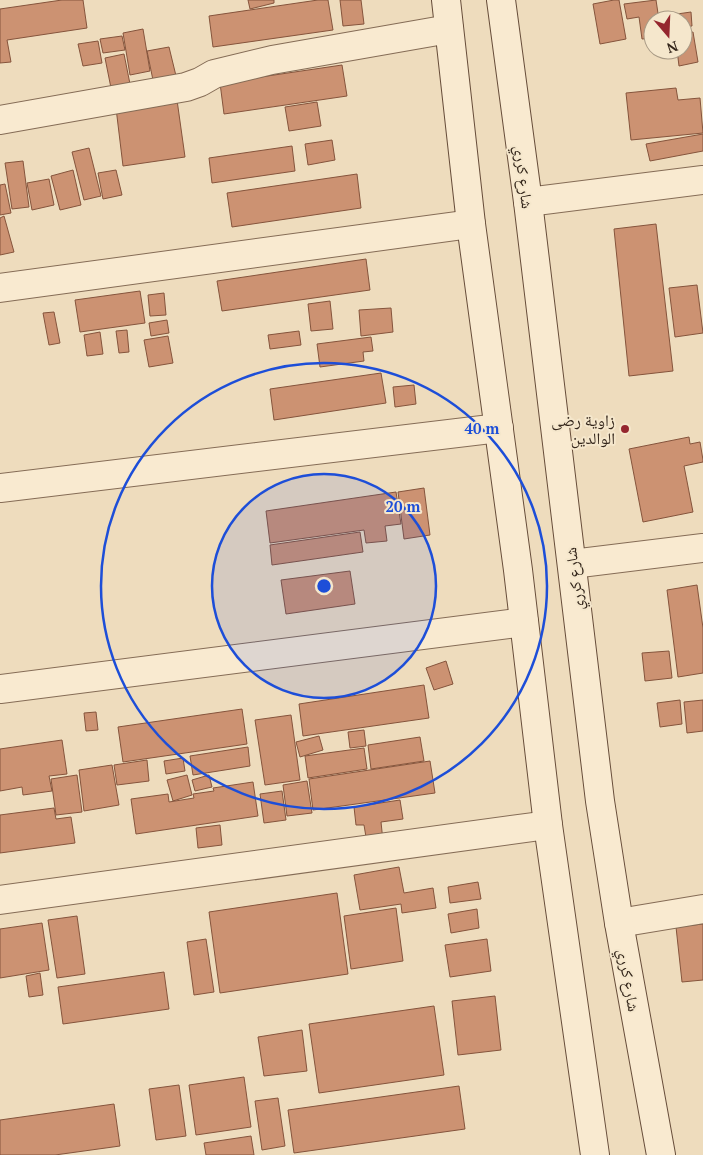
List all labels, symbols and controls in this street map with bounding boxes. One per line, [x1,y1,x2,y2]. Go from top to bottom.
north arrow [643,10,693,60]
text: N [664,37,681,59]
street label: شارع كرري [507,144,539,210]
place label: زاوية رضى الوالدين [551,409,615,449]
text: 40 m [465,418,500,438]
marker: زاوية رضى الوالدين [619,423,631,435]
text: 20 m [386,496,421,516]
street label: شارع كرري [559,546,591,612]
centre of rings [315,577,333,595]
street label: شارع كرري [611,947,645,1014]

